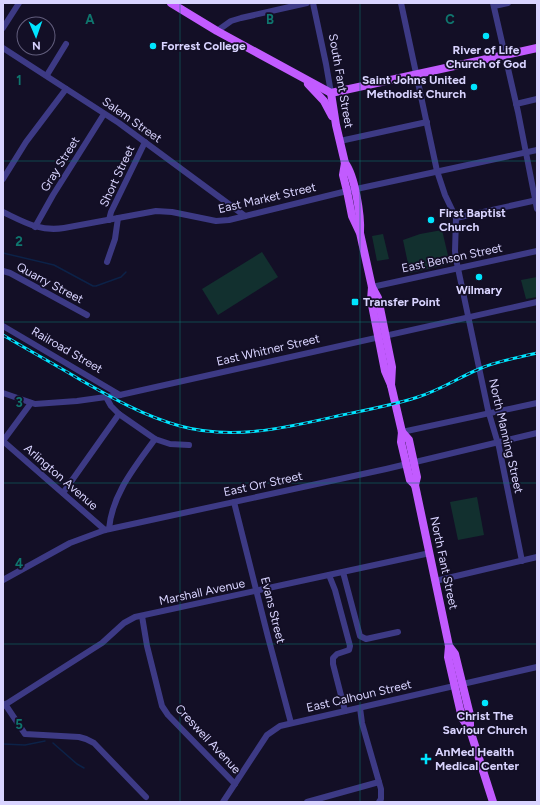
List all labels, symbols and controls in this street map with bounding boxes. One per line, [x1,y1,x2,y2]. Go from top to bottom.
text: A [85,12,95,27]
text: B [266,12,274,27]
text: C [445,12,455,27]
north arrow [16,16,56,56]
marker: River of Life Church of God [481,31,491,41]
street label: South Fant Street [326,33,356,130]
text: N [32,39,41,52]
place label: Forrest College [161,39,246,53]
marker: Forrest College [148,41,158,51]
place label: River of Life Church of God [446,43,526,71]
text: 1 [16,73,22,88]
place label: Saint Johns United Methodist Church [362,73,466,101]
marker: Saint Johns United Methodist Church [469,82,479,92]
street label: Salem Street [100,94,165,146]
street label: Gray Street [38,134,83,194]
street label: Short Street [97,143,138,209]
street label: East Market Street [217,180,318,216]
place label: First Baptist Church [439,206,506,234]
marker: First Baptist Church [426,215,436,225]
text: 2 [15,234,23,249]
street label: East Benson Street [400,240,504,276]
street label: Quarry Street [14,260,86,307]
marker: Wilmary [474,272,484,282]
place label: Wilmary [456,283,502,297]
place label: Transfer Point [363,295,441,309]
marker: Transfer Point [350,297,360,307]
street label: Railroad Street [29,324,105,376]
street label: East Whitner Street [215,331,322,369]
street label: North Manning Street [486,377,526,495]
text: 3 [15,395,23,410]
street label: Arlington Avenue [21,441,101,513]
street label: East Orr Street [222,469,304,499]
street label: North Fant Street [427,515,461,611]
text: 4 [15,556,23,571]
street label: Evans Street [258,575,288,645]
street label: Marshall Avenue [158,576,247,608]
street label: East Calhoun Street [305,677,413,715]
marker: Christ The Saviour Church [480,698,490,708]
street label: Creswell Avenue [172,701,244,777]
place label: Christ The Saviour Church [443,709,528,737]
text: 5 [15,717,23,732]
place label: AnMed Health Medical Center [435,745,520,773]
marker: AnMed Health Medical Center [420,753,432,765]

